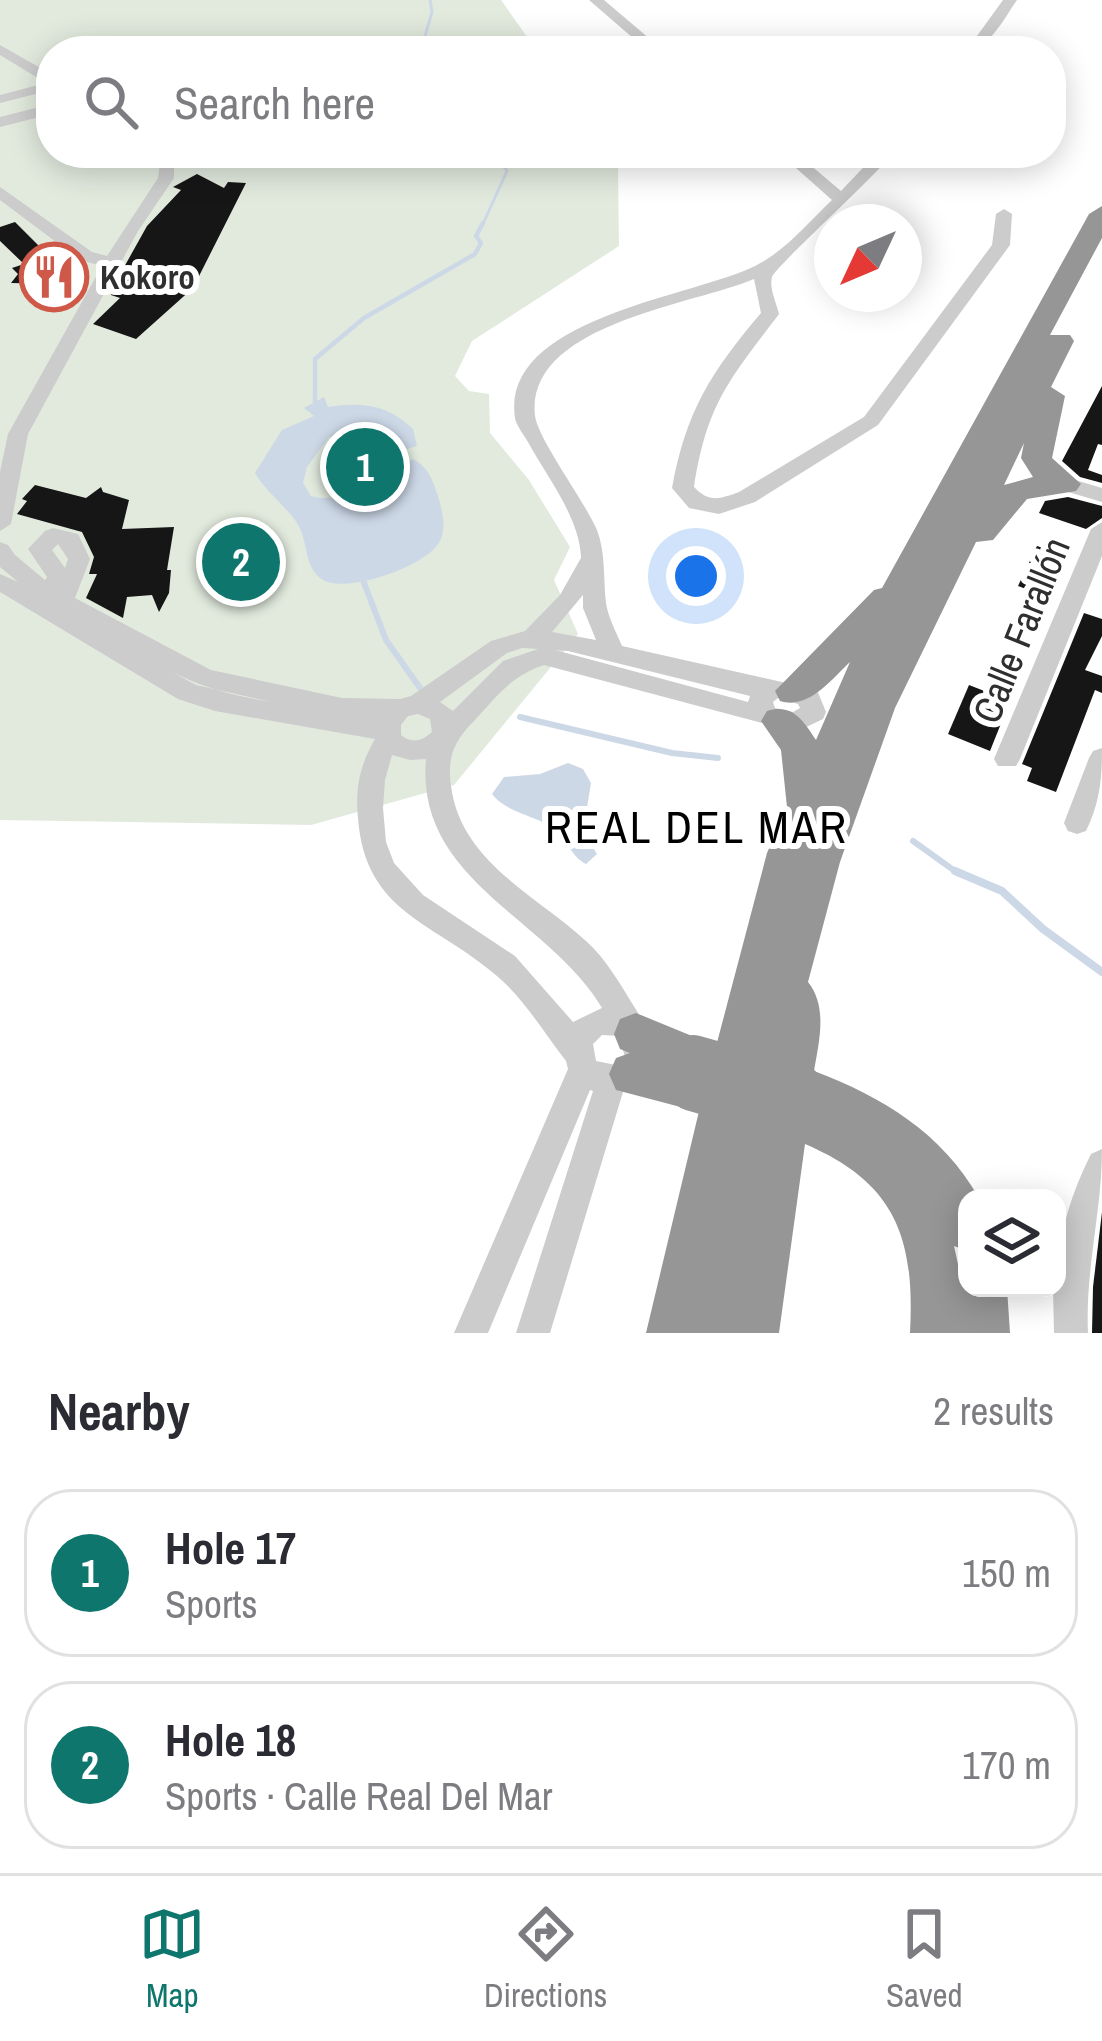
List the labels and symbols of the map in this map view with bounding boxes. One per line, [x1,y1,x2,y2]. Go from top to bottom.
north arrow [814,204,922,312]
restaurant icon: Kokoro [19,242,89,312]
place label: Kokoro [100,255,195,299]
pin: 1 [326,422,404,512]
pin: 2 [202,517,280,607]
street label: Calle Farallón [960,530,1082,730]
your location [666,546,726,606]
district label: REAL DEL MAR [545,796,849,857]

